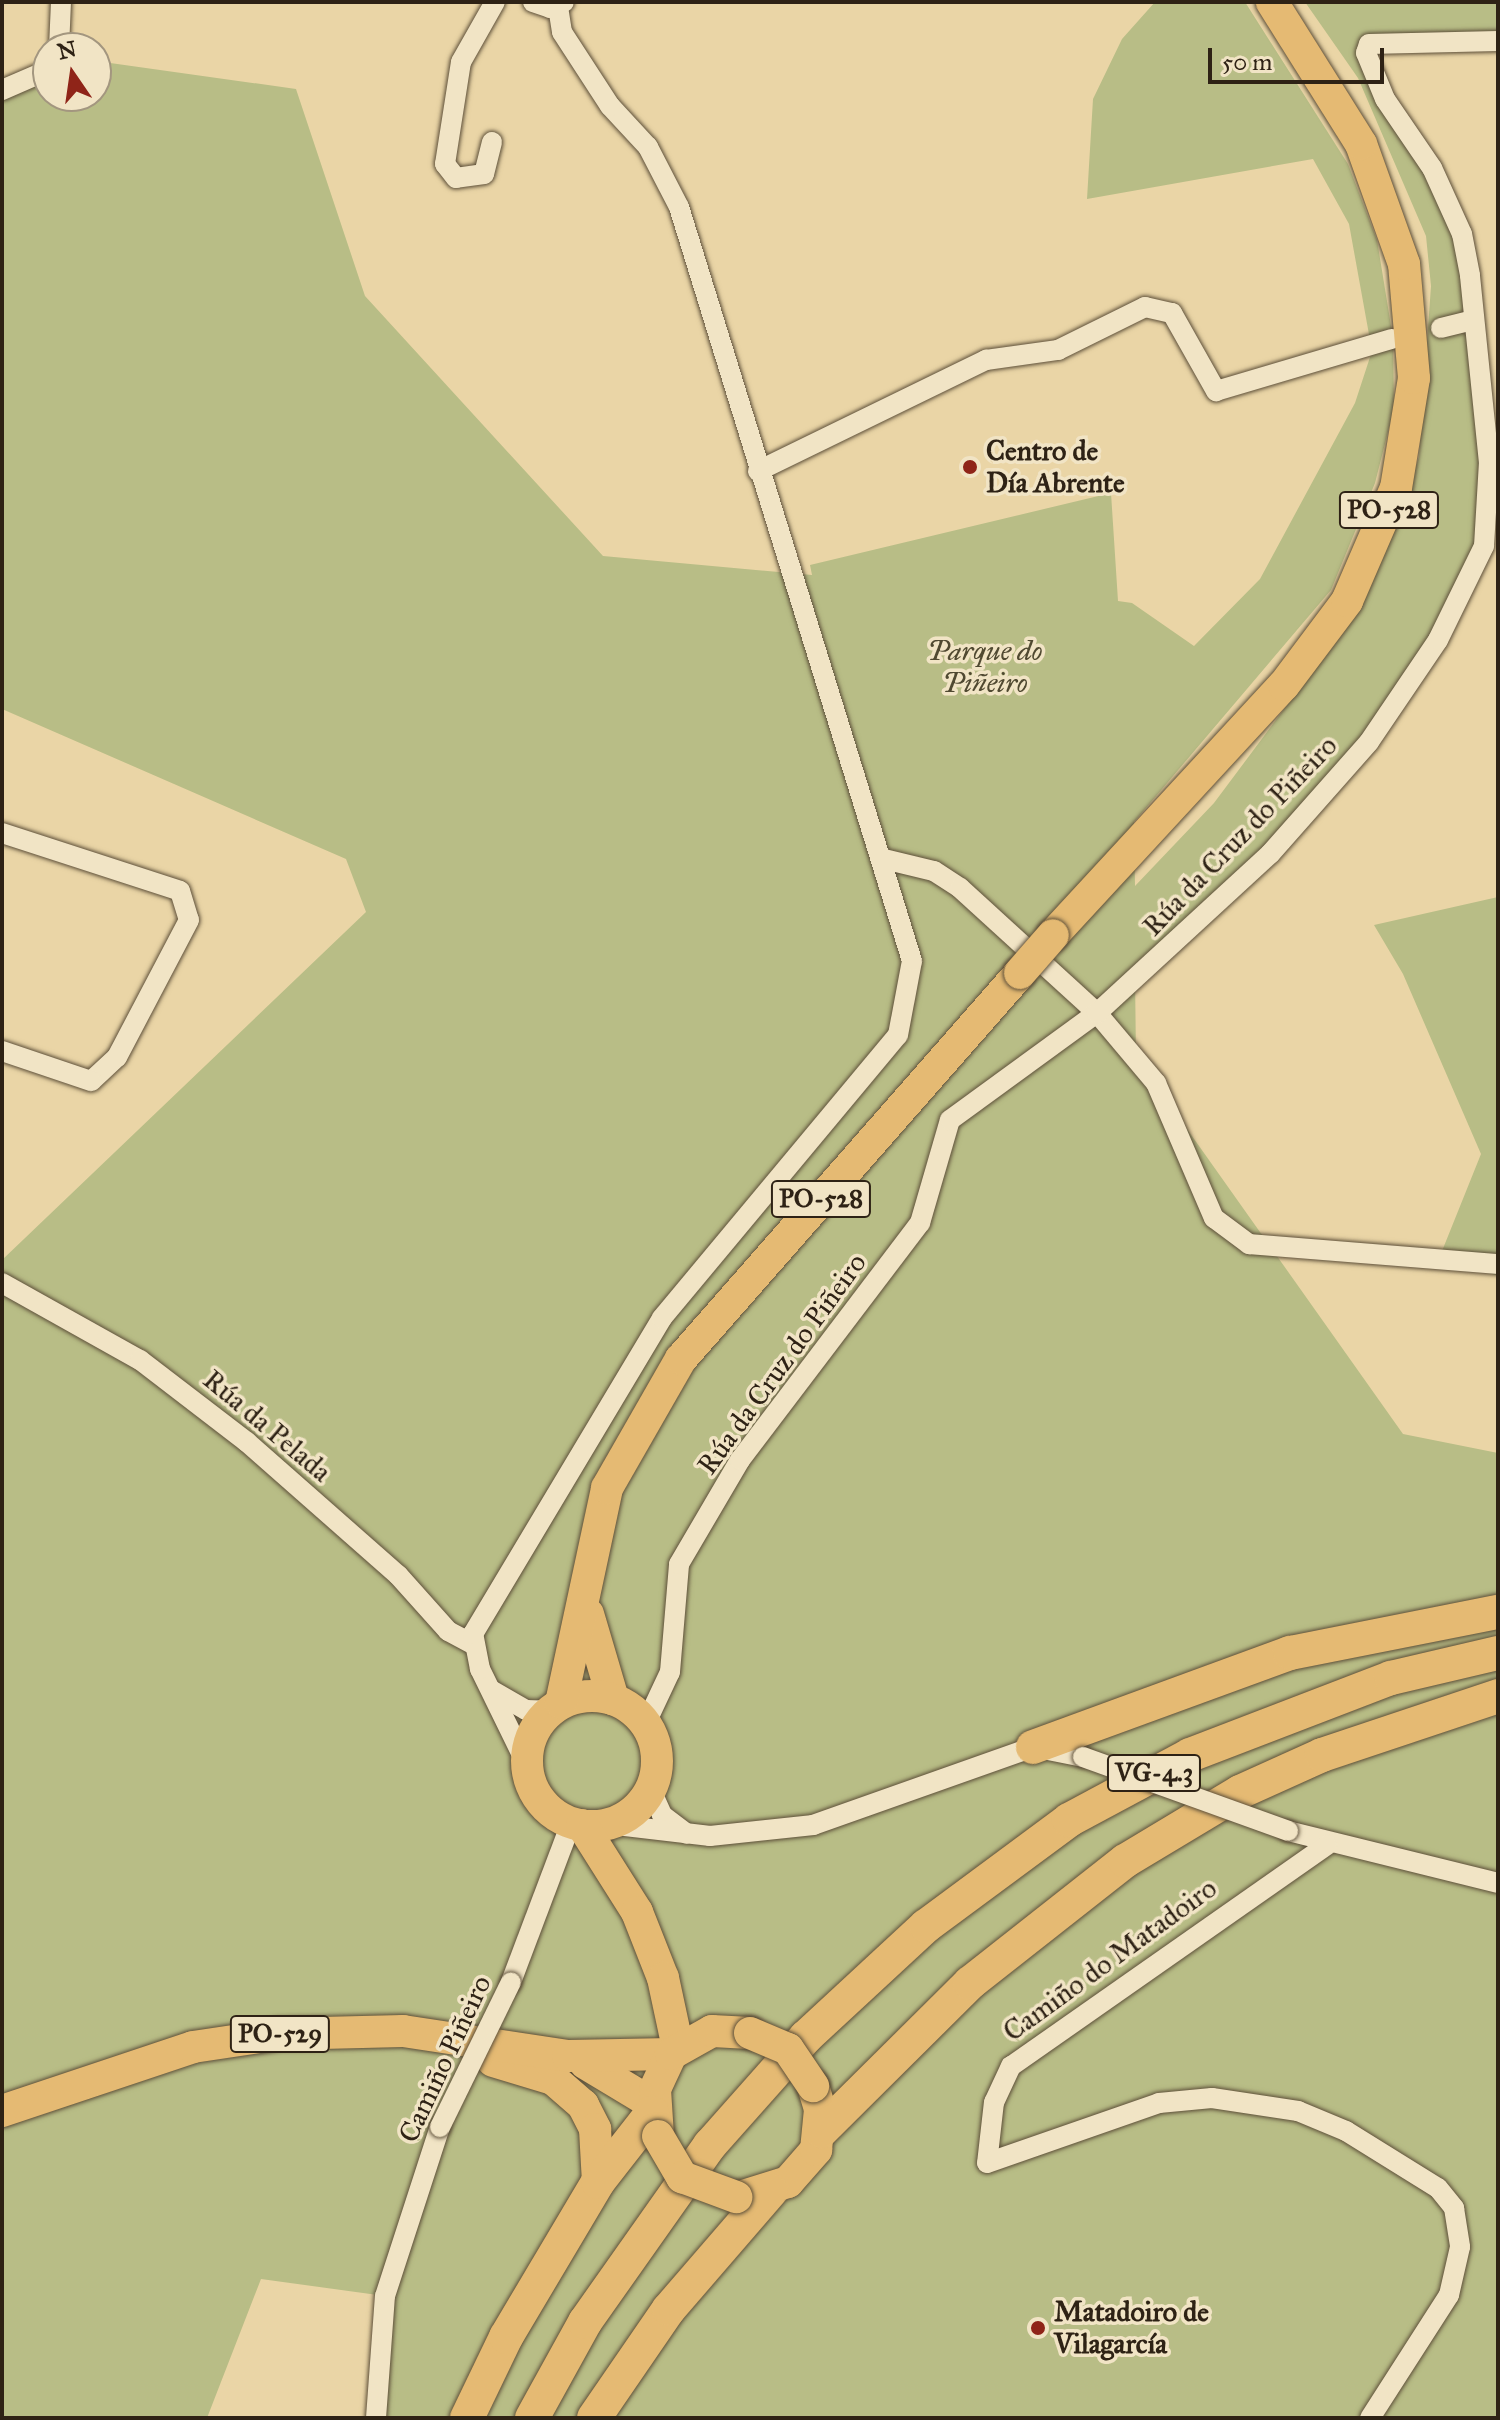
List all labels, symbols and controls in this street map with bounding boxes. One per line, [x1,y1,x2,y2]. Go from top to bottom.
north arrow [32,32,112,112]
scale bar [1212,32,1388,82]
text: N [55,35,79,65]
text: 50 m [1222,47,1272,77]
place label: Centro de Día Abrente [986,434,1125,500]
marker: Centro de Día Abrente [961,458,979,476]
road number: PO-528 [1337,488,1441,532]
park label: Parque do Piñeiro [928,634,1042,700]
street label: Rúa da Cruz do Piñeiro [1136,729,1344,943]
road number: PO-528 [769,1177,873,1221]
street label: Rúa da Cruz do Piñeiro [691,1247,873,1481]
street label: Rúa da Pelada [196,1363,338,1489]
road number: VG-4.3 [1106,1751,1202,1795]
street label: Camiño do Matadoiro [997,1871,1223,2049]
street label: Camiño Piñeiro [392,1970,498,2148]
road number: PO-529 [228,2012,332,2056]
place label: Matadoiro de Vilagarcía [1054,2295,1209,2361]
marker: Matadoiro de Vilagarcía [1029,2319,1047,2337]

